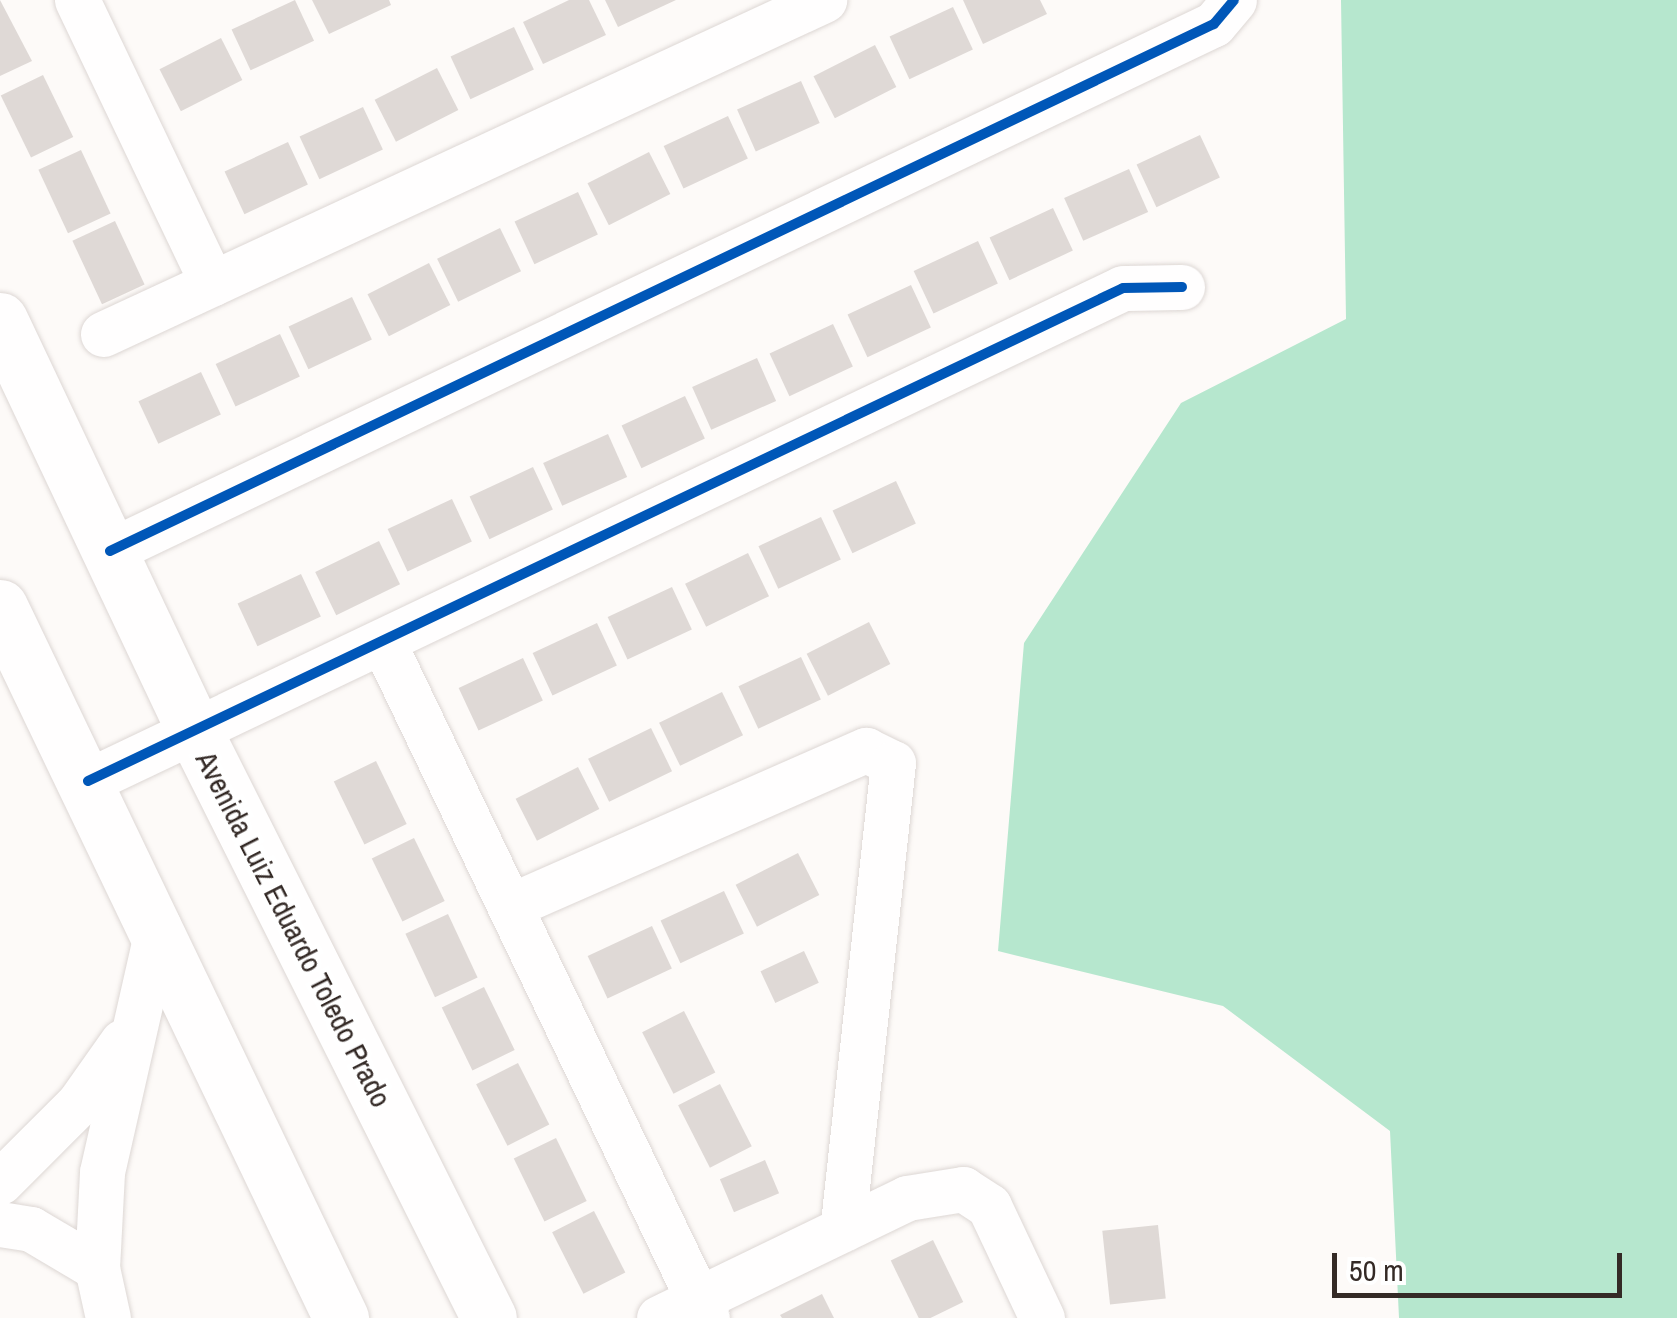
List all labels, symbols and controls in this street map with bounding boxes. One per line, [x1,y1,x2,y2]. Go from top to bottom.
street label: Avenida Luiz Eduardo Toledo Prado [188,745,400,1113]
scale bar [1337,1233,1627,1295]
text: 50 m [1349,1250,1404,1290]

